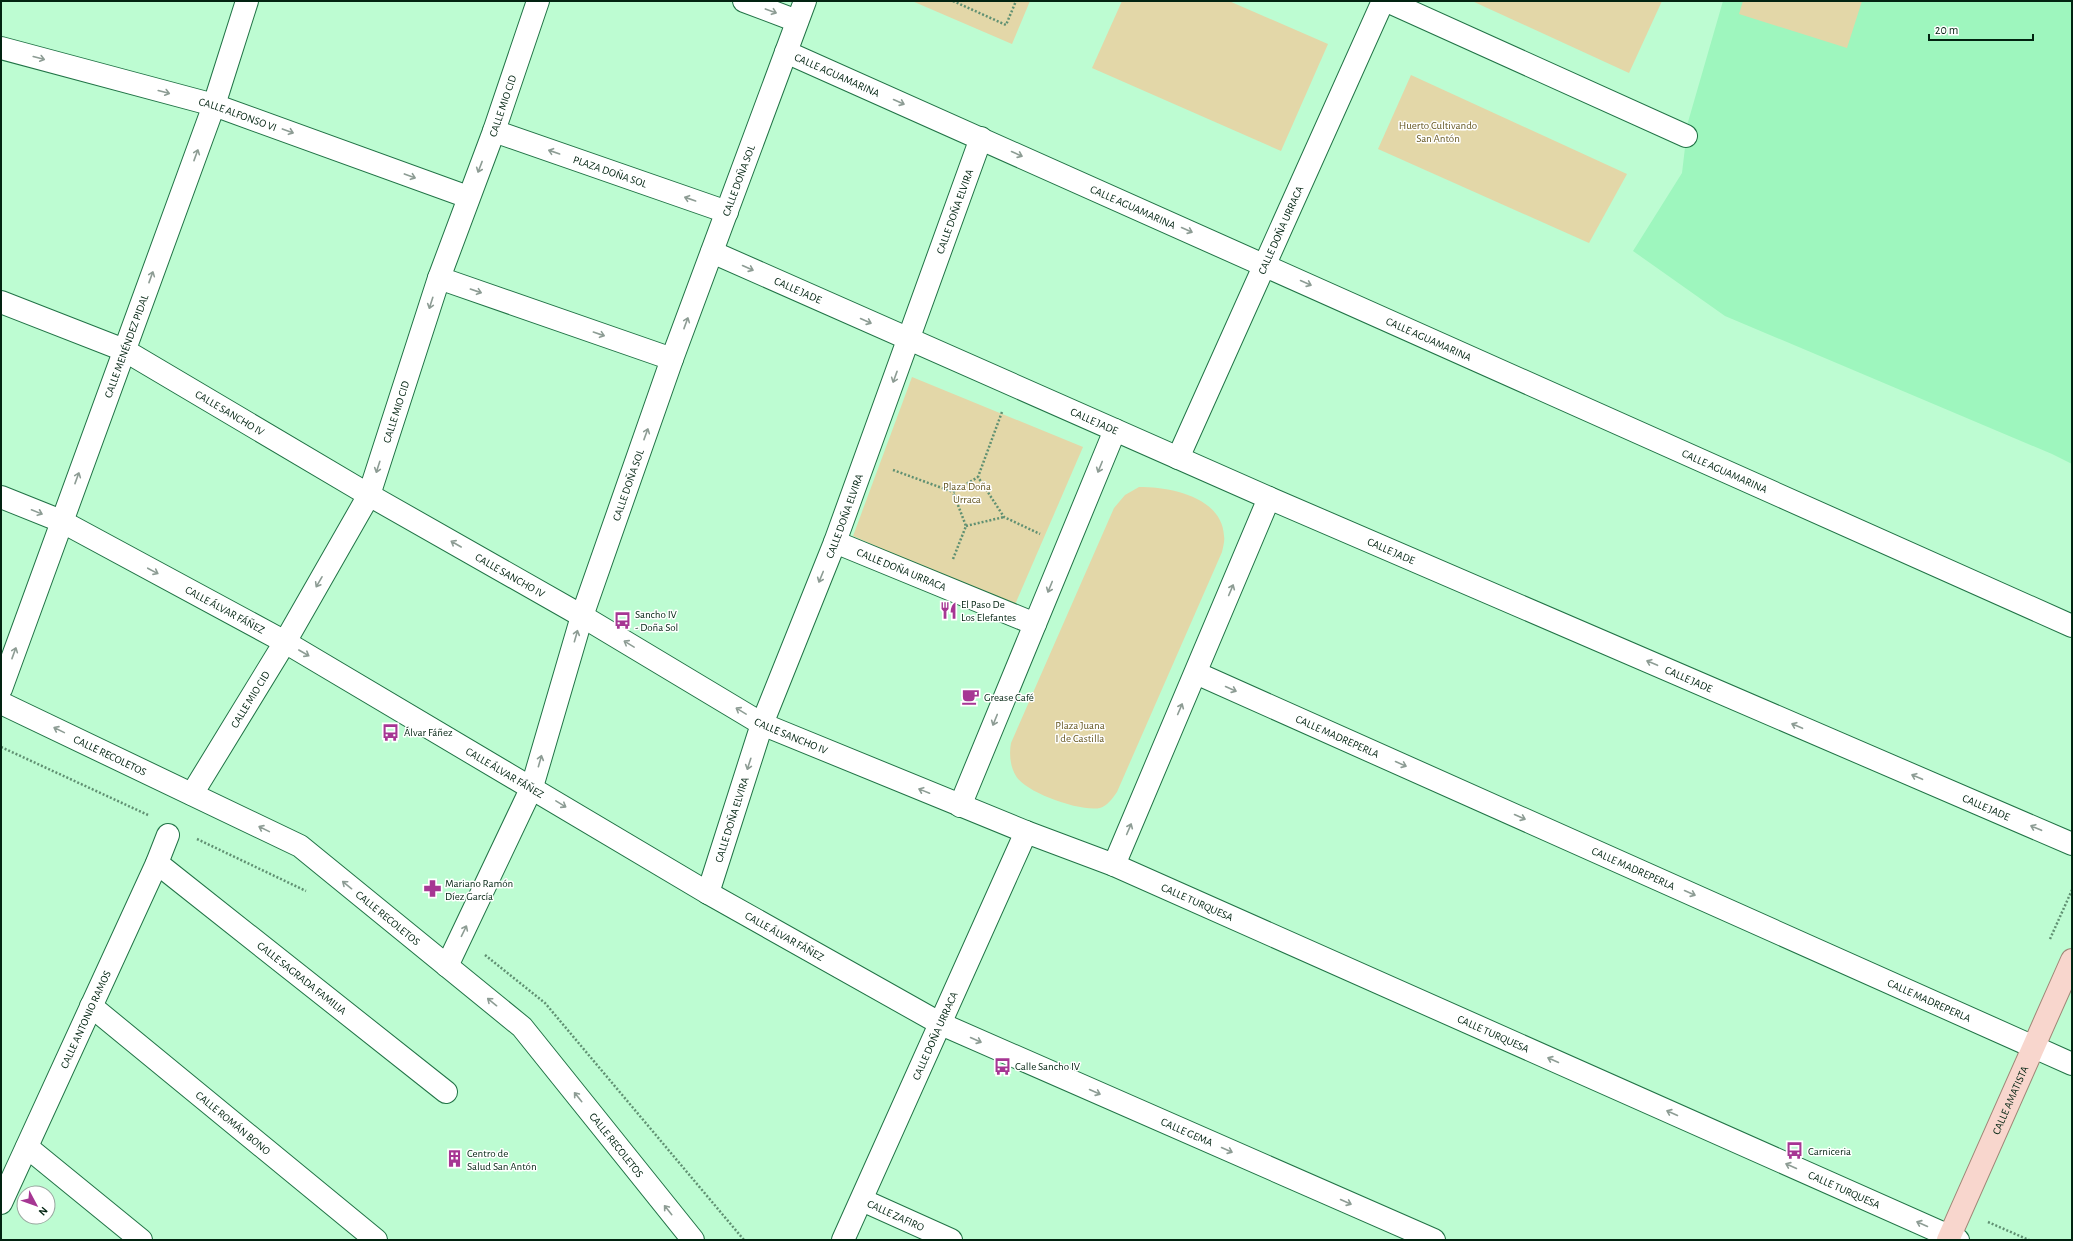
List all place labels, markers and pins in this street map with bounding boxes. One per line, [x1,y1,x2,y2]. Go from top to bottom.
place label: El Paso De Los Elefantes [961,599,1016,623]
restaurant icon: El Paso De Los Elefantes [938,600,958,620]
place label: Sancho IV - Doña Sol [635,609,678,633]
bus stop icon: Sancho IV - Doña Sol [612,610,632,630]
cafe icon: Grease Café [961,687,981,707]
place label: Grease Café [984,692,1034,703]
bus stop icon: Álvar Fáñez [381,722,401,742]
place label: Álvar Fáñez [404,726,453,738]
place label: Mariano Ramón Díez García [445,878,513,902]
pharmacy icon: Mariano Ramón Díez García [422,879,442,899]
bus stop icon: Calle Sancho IV [992,1056,1012,1076]
place label: Calle Sancho IV [1015,1061,1081,1072]
bus stop icon: Carniceria [1785,1141,1805,1161]
place label: Carniceria [1808,1146,1851,1157]
place label: Centro de Salud San Antón [467,1148,537,1172]
building icon: Centro de Salud San Antón [444,1149,464,1169]

